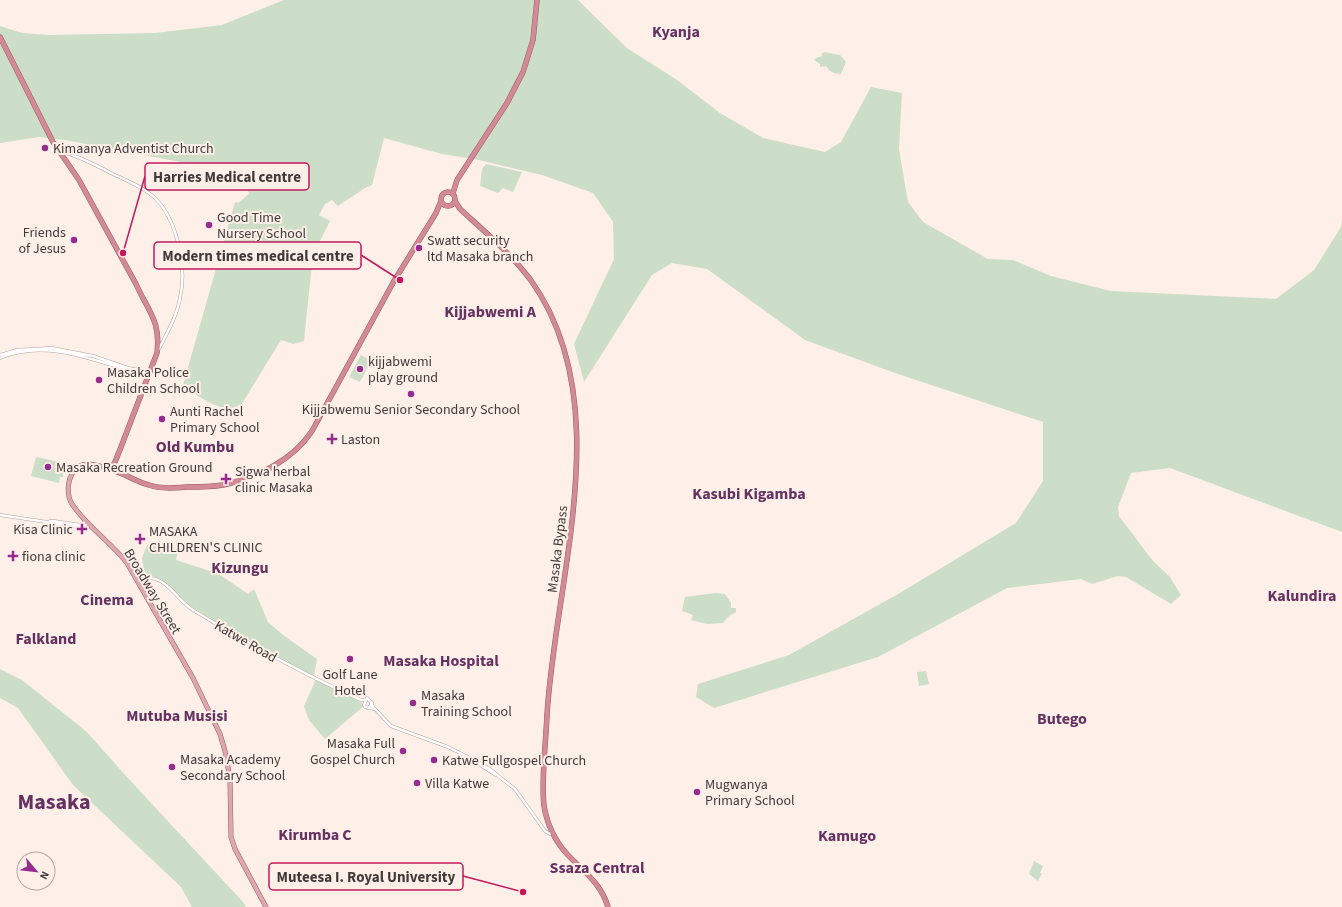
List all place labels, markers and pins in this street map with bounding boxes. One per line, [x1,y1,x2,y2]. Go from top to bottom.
place label: Kimaanya Adventist Church [53,139,214,159]
marker: Kimaanya Adventist Church [40,143,50,153]
callout: Harries Medical centre [145,163,309,190]
place label: Good Time Nursery School [217,208,306,244]
marker: Good Time Nursery School [204,220,214,230]
place label: Friends of Jesus [19,223,66,259]
place label: Swatt security ltd Masaka branch [427,231,533,267]
marker: Friends of Jesus [69,235,79,245]
callout: Modern times medical centre [154,242,361,269]
marker: Swatt security ltd Masaka branch [414,243,424,253]
place label: kijjabwemi play ground [368,352,438,388]
place label: Masaka Police Children School [107,363,200,399]
marker: kijjabwemi play ground [355,364,365,374]
marker: Masaka Police Children School [94,375,104,385]
marker: Kijjabwemu Senior Secondary School [406,389,416,399]
place label: Kijjabwemu Senior Secondary School [302,400,521,420]
place label: Aunti Rachel Primary School [170,402,260,438]
marker: Aunti Rachel Primary School [157,414,167,424]
place label: Laston [341,430,380,450]
marker: Laston [326,433,338,445]
place label: Masaka Recreation Ground [56,458,213,478]
marker: Masaka Recreation Ground [43,462,53,472]
place label: Sigwa herbal clinic Masaka [235,462,313,498]
marker: Sigwa herbal clinic Masaka [220,473,232,485]
place label: Kisa Clinic [13,520,74,540]
place label: MASAKA CHILDREN'S CLINIC [149,522,262,558]
marker: Kisa Clinic [76,523,88,535]
marker: MASAKA CHILDREN'S CLINIC [134,533,146,545]
place label: fiona clinic [22,547,86,567]
marker: fiona clinic [7,550,19,562]
marker: Golf Lane Hotel [345,654,355,664]
place label: Golf Lane Hotel [322,665,378,701]
place label: Masaka Training School [421,686,512,722]
marker: Masaka Training School [408,698,418,708]
place label: Masaka Full Gospel Church [310,734,395,770]
marker: Masaka Full Gospel Church [398,746,408,756]
place label: Masaka Academy Secondary School [180,750,286,786]
place label: Katwe Fullgospel Church [442,751,586,771]
marker: Katwe Fullgospel Church [429,755,439,765]
marker: Masaka Academy Secondary School [167,762,177,772]
place label: Villa Katwe [425,774,489,794]
place label: Mugwanya Primary School [705,775,795,811]
marker: Villa Katwe [412,778,422,788]
marker: Mugwanya Primary School [692,787,702,797]
callout: Muteesa I. Royal University [269,863,463,890]

